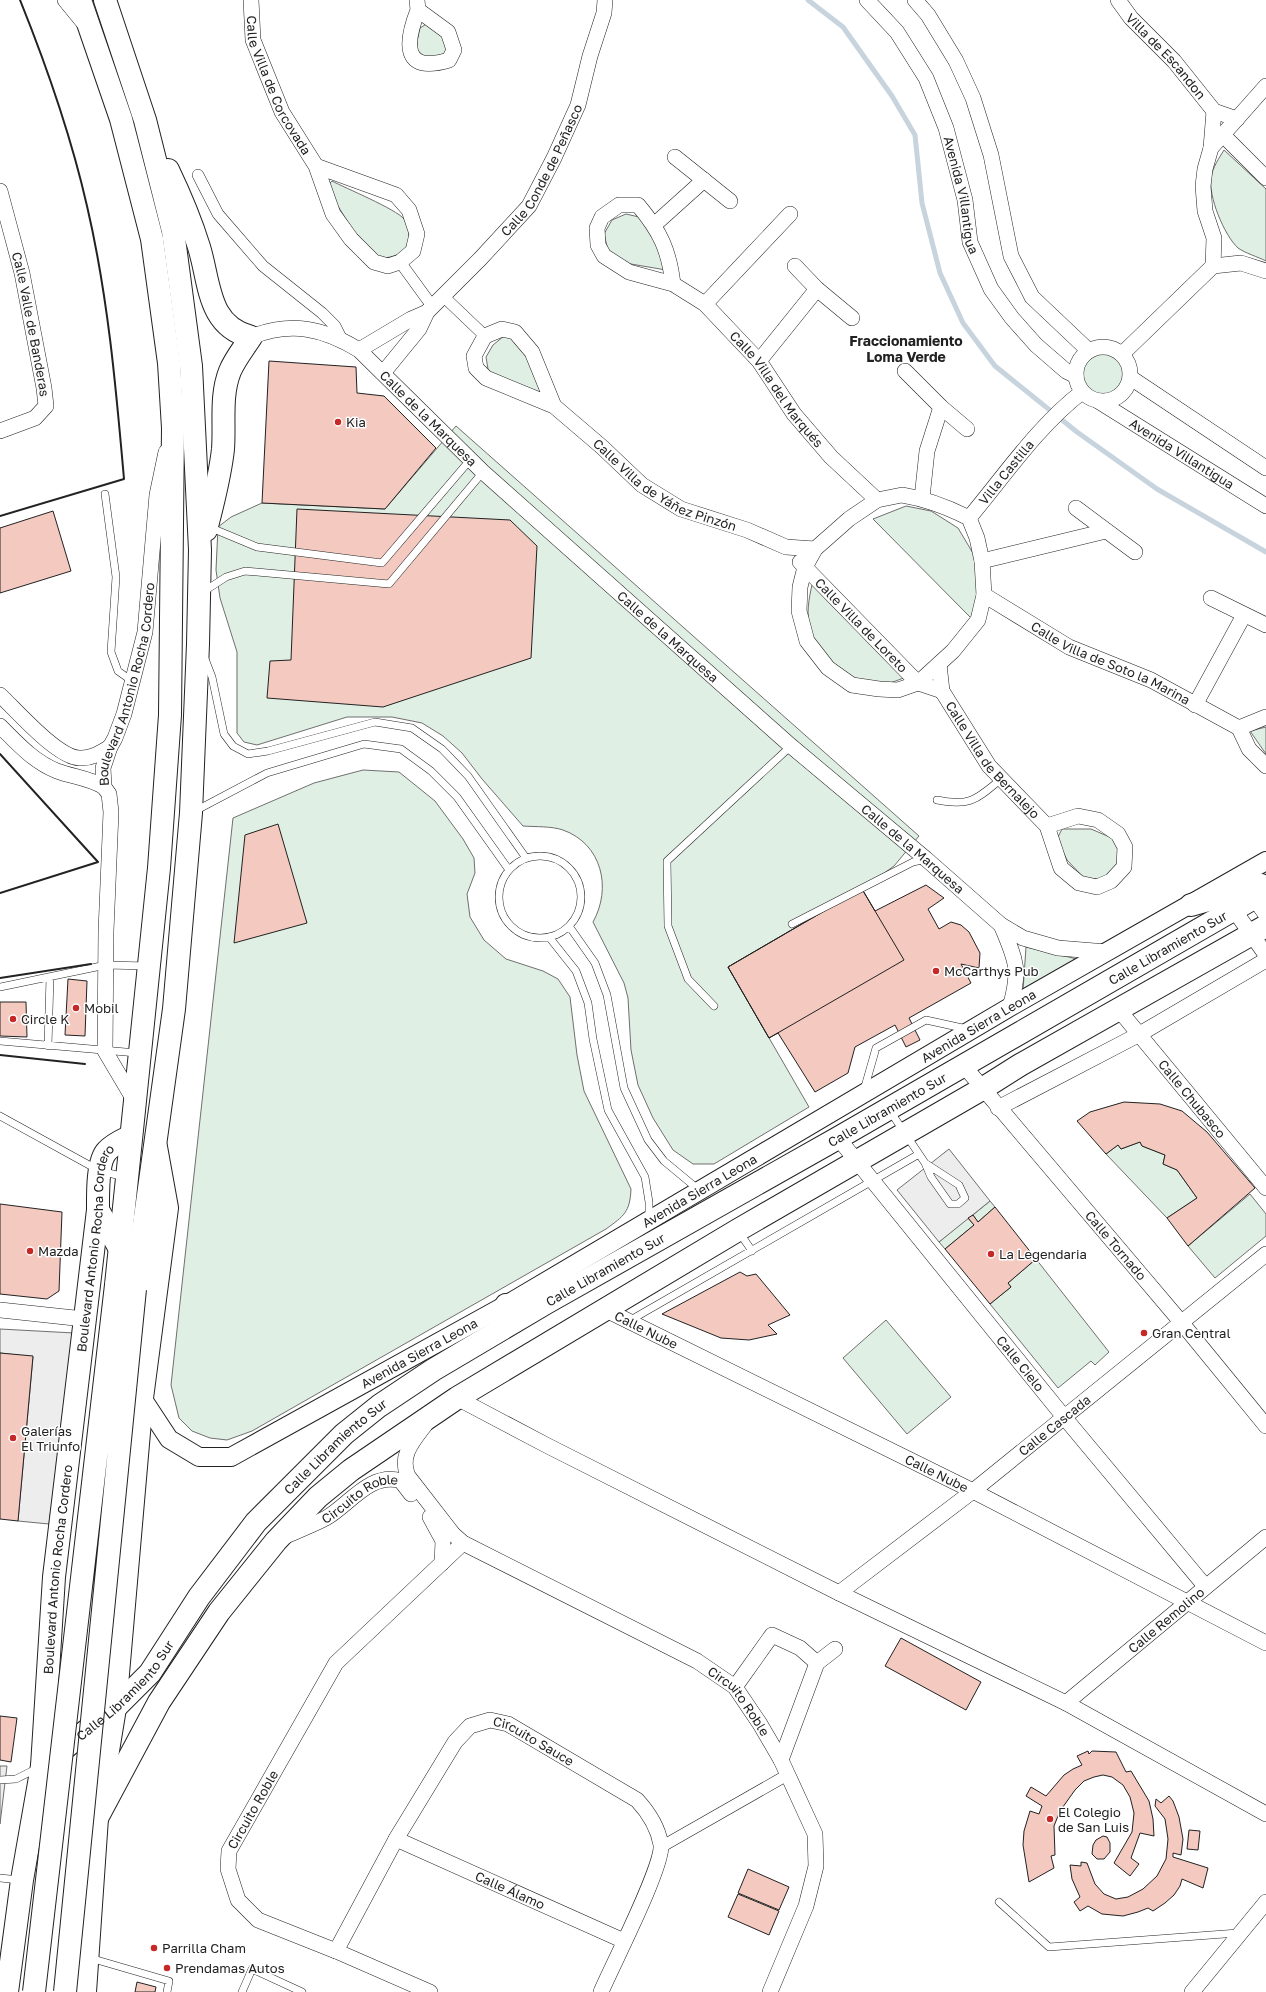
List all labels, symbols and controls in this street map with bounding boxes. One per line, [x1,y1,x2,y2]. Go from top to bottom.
street label: Villa de Escandon [1123,10,1209,102]
street label: Calle Villa de Corcovada [244,15,315,158]
street label: Calle Conde de Peñasco [497,101,585,239]
street label: Avenida Villantigua [940,134,982,256]
street label: Calle Valle de Banderas [9,250,53,398]
street label: Calle Villa del Marqués [727,328,827,450]
district label: Fraccionamiento Loma Verde [849,332,963,365]
street label: Calle de la Marquesa [377,367,480,470]
place label: Kia [346,414,366,430]
street label: Avenida Villantigua [1127,415,1237,492]
marker: Kia [333,417,343,427]
street label: Calle Villa de Yáñez Pinzón [590,435,738,534]
street label: Villa Castilla [975,436,1037,508]
street label: Calle Villa de Loreto [812,574,911,676]
street label: Boulevard Antonio Rocha Cordero [95,582,157,786]
street label: Calle de la Marquesa [614,587,722,686]
street label: Calle Villa de Soto la Marina [1028,618,1193,708]
street label: Calle Villa de Bernalejo [942,698,1043,822]
street label: Calle de la Marquesa [858,800,968,897]
street label: Calle Libramiento Sur [1106,907,1230,988]
place label: McCarthys Pub [944,963,1039,979]
marker: McCarthys Pub [931,966,941,976]
street label: Avenida Sierra Leona [918,986,1039,1066]
place label: Mobil [84,1000,119,1016]
marker: Mobil [71,1003,81,1013]
place label: Circle K [21,1011,69,1027]
marker: Circle K [8,1014,18,1024]
street label: Calle Chubasco [1155,1056,1229,1141]
street label: Calle Libramiento Sur [825,1069,949,1150]
street label: Boulevard Antonio Rocha Cordero [73,1140,117,1353]
street label: Avenida Sierra Leona [639,1151,760,1231]
street label: Calle Tornado [1082,1207,1150,1283]
street label: Calle Libramiento Sur [543,1229,668,1310]
place label: Mazda [38,1243,79,1259]
marker: Mazda [25,1246,35,1256]
place label: La Legendaria [999,1246,1087,1262]
marker: La Legendaria [986,1249,996,1259]
street label: Calle Nube [612,1307,680,1352]
street label: Avenida Sierra Leona [358,1314,480,1392]
place label: Gran Central [1152,1325,1231,1341]
marker: Gran Central [1139,1328,1149,1338]
street label: Calle Cielo [993,1332,1048,1395]
street label: Calle Cascada [1015,1391,1094,1459]
street label: Calle Libramiento Sur [280,1395,390,1498]
place label: Galerías El Triunfo [21,1423,80,1454]
marker: Galerías El Triunfo [8,1433,18,1443]
street label: Calle Nube [902,1451,971,1495]
street label: Boulevard Antonio Rocha Cordero [40,1464,75,1675]
street label: Circuito Roble [319,1471,399,1527]
street label: Calle Remolino [1125,1584,1208,1656]
street label: Calle Libramiento Sur [73,1637,177,1744]
street label: Circuito Roble [705,1663,773,1739]
street label: Circuito Sauce [492,1713,577,1769]
street label: Circuito Roble [224,1767,281,1852]
place label: El Colegio de San Luis [1058,1804,1129,1835]
marker: El Colegio de San Luis [1045,1814,1055,1824]
street label: Calle Álamo [473,1868,548,1913]
place label: Parrilla Cham [162,1940,246,1956]
marker: Parrilla Cham [149,1943,159,1953]
place label: Prendamas Autos [175,1960,285,1976]
marker: Prendamas Autos [162,1963,172,1973]

